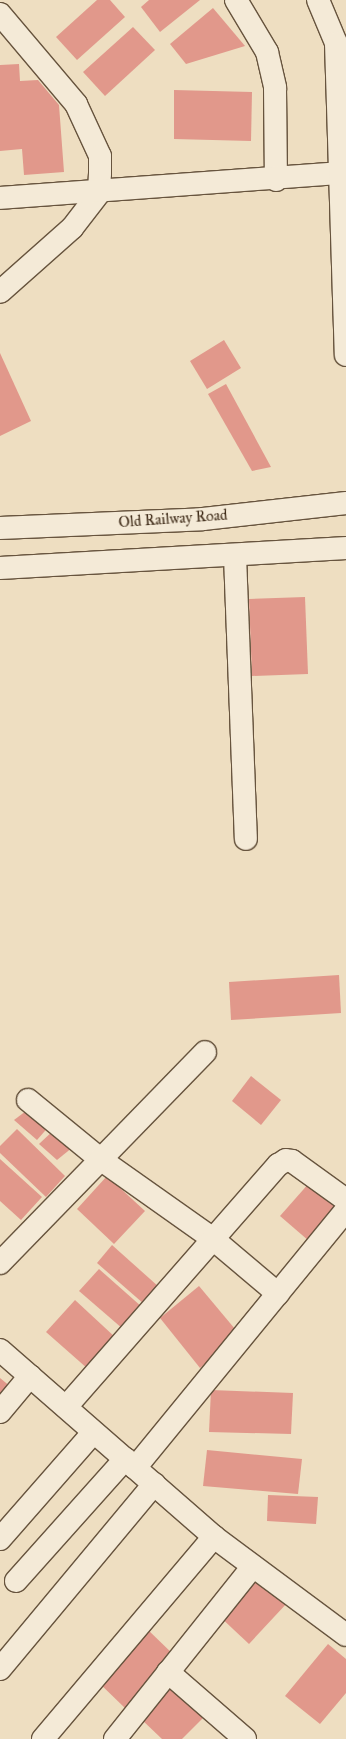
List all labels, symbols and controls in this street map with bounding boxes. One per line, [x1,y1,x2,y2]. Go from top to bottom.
street label: Old Railway Road [118,506,228,532]

